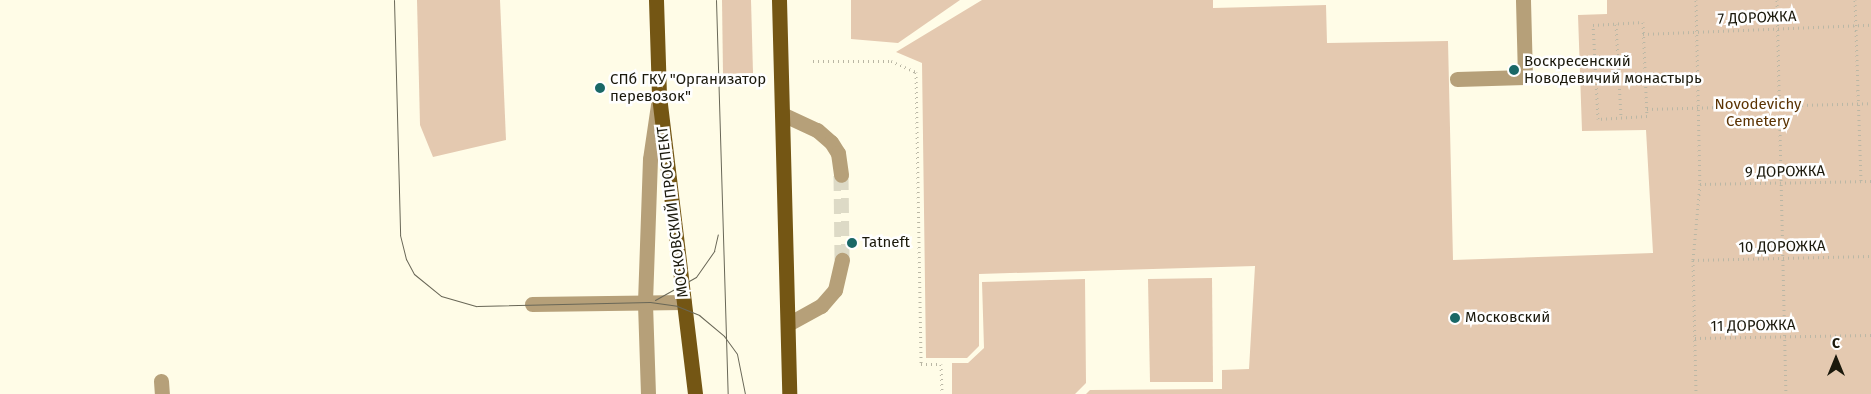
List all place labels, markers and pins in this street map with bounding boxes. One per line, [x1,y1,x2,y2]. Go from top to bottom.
place label: Воскресенский Новодевичий монастырь [1524,52,1702,87]
marker: Воскресенский Новодевичий монастырь [1508,64,1520,76]
place label: СПб ГКУ "Организатор перевозок" [610,70,766,105]
marker: СПб ГКУ "Организатор перевозок" [594,82,606,94]
place label: Tatneft [862,234,910,252]
marker: Tatneft [846,237,858,249]
place label: Московский [1465,309,1550,327]
marker: Московский [1449,312,1461,324]

